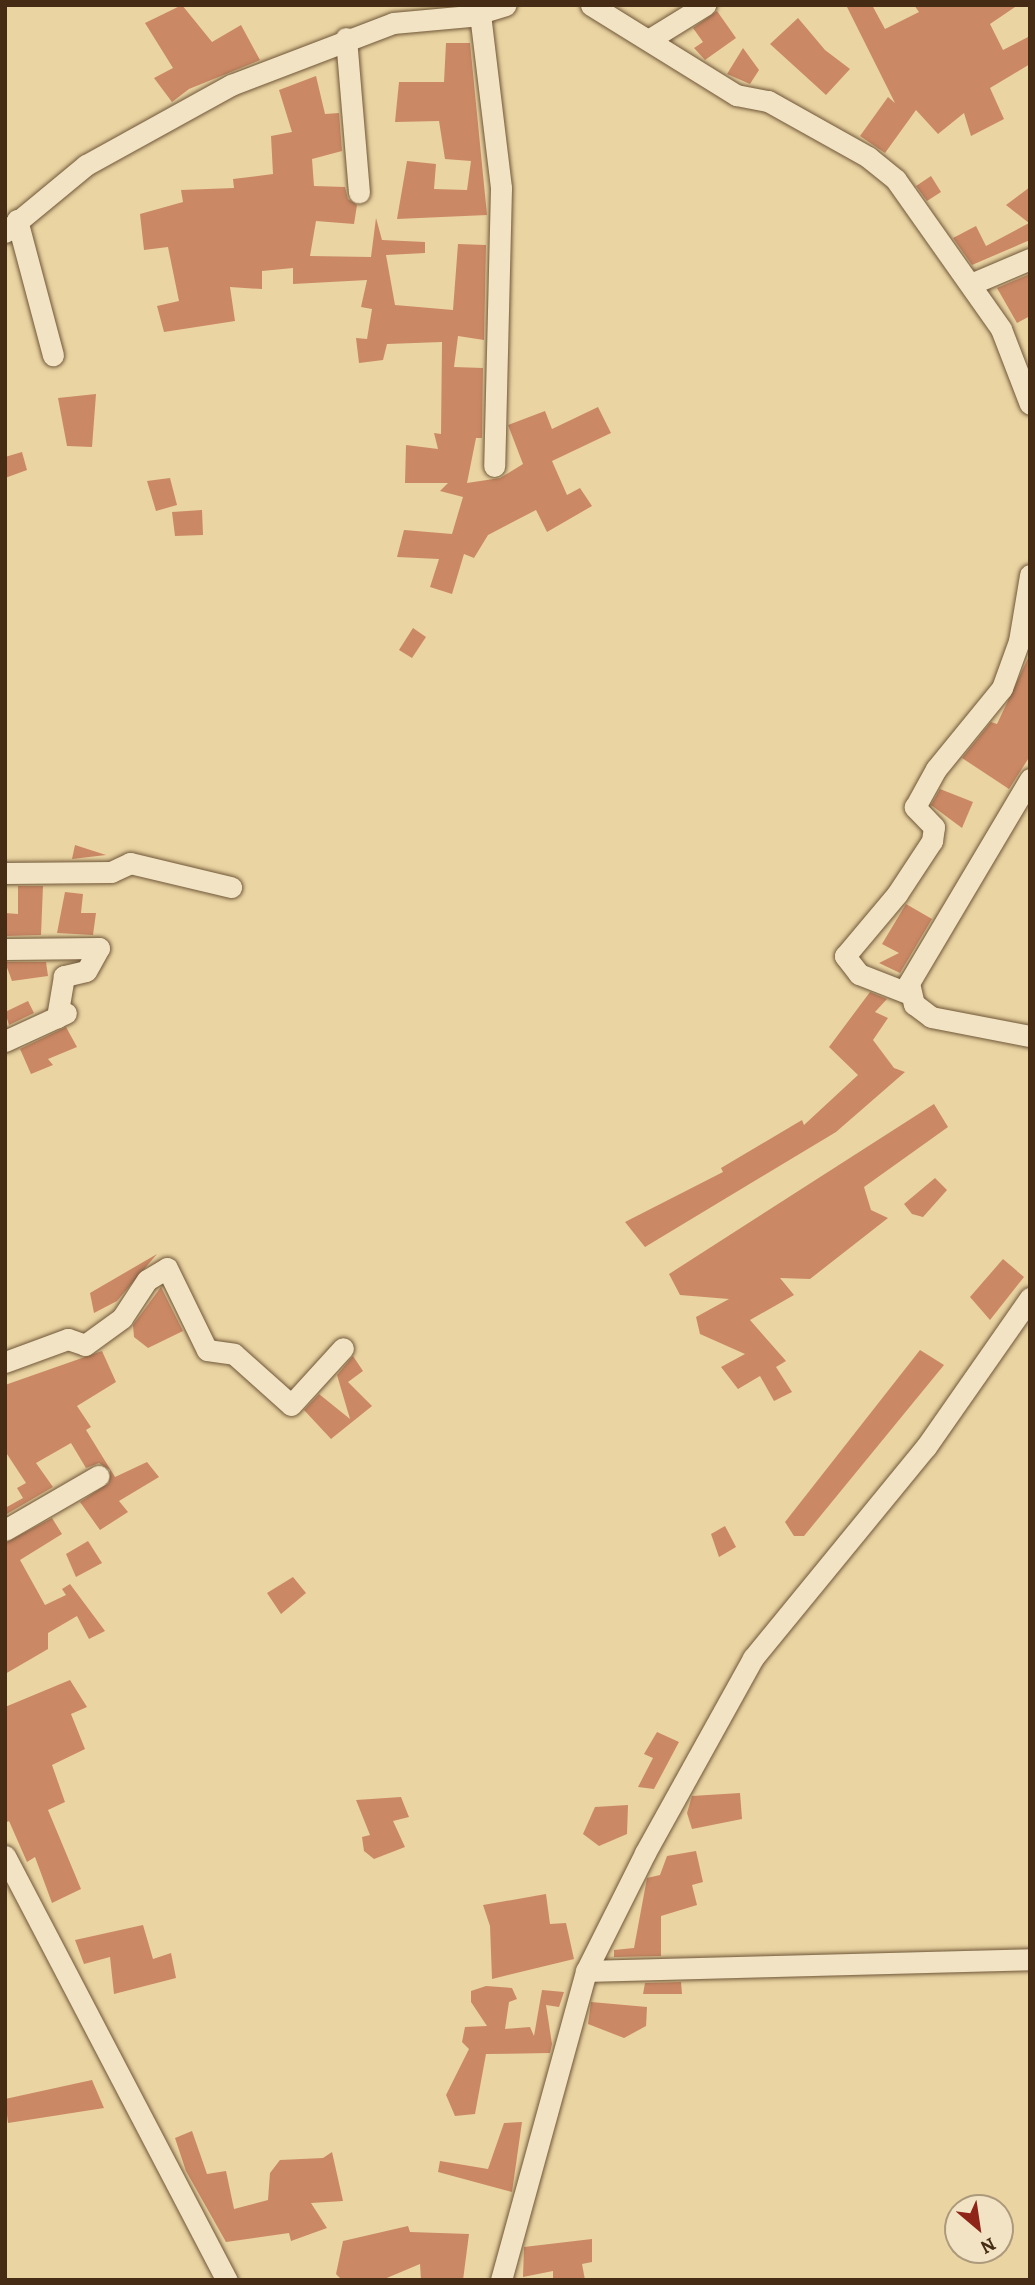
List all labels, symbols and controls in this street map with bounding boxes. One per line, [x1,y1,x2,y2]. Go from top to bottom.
north arrow [944,2194,1014,2264]
text: N [976,2231,1001,2260]

